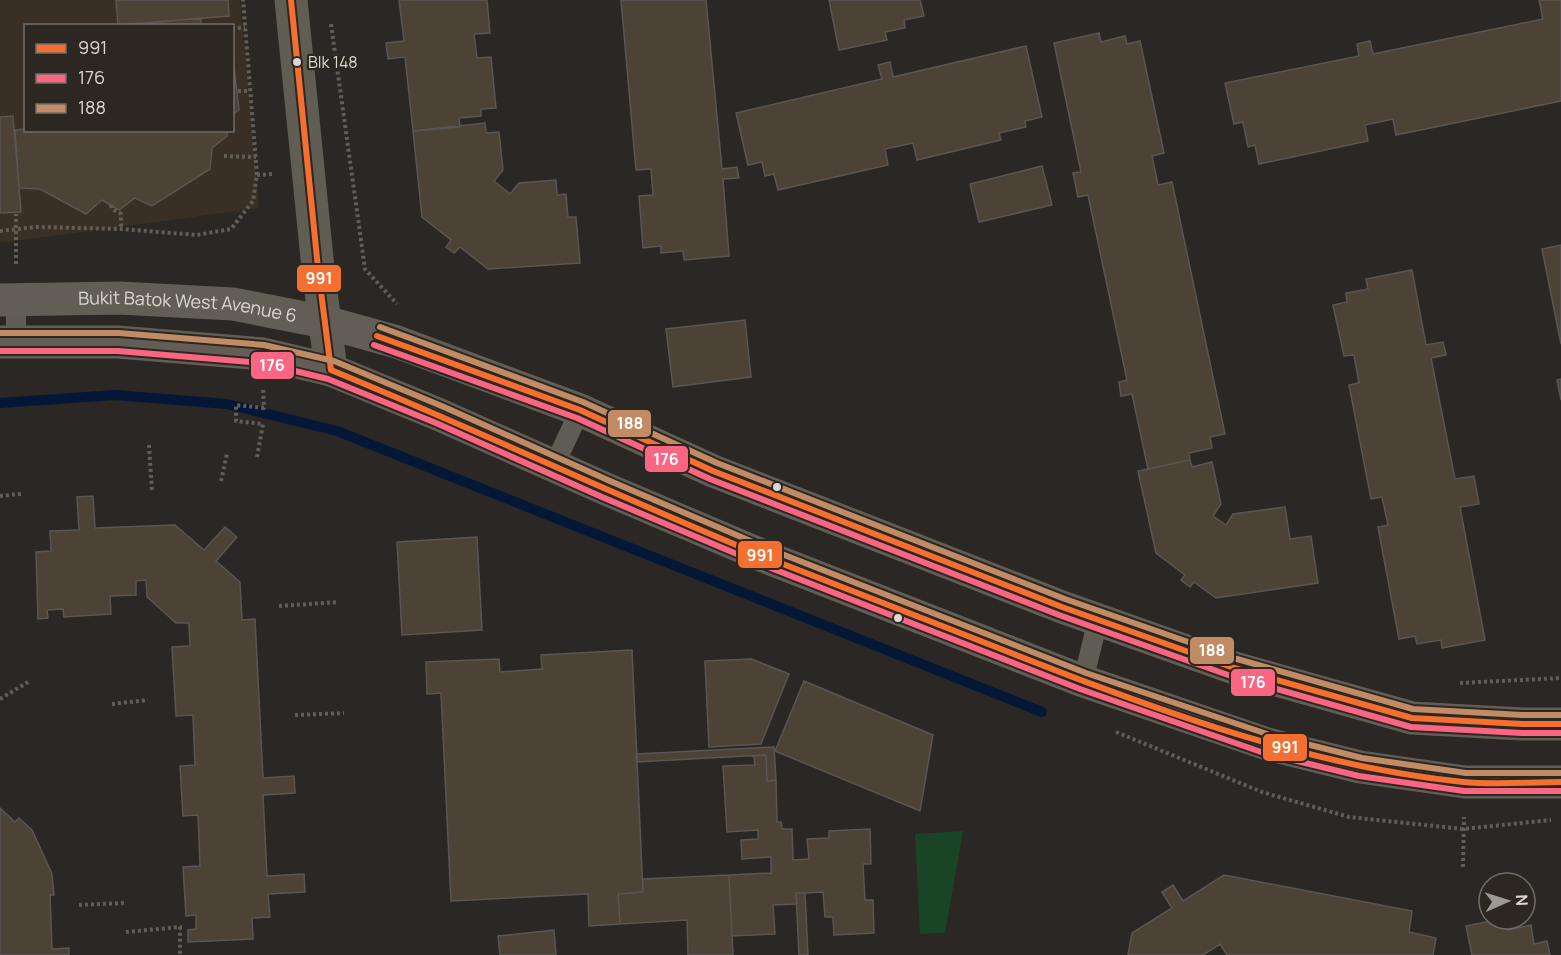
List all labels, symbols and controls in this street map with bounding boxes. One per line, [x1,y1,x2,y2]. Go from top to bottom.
legend [24,24,234,132]
text: 991 [78,35,107,59]
place label: Blk 148 [308,51,358,73]
marker: Blk 148 [291,56,303,68]
text: 176 [78,65,105,89]
text: 188 [78,95,106,119]
line badge: 991 [296,264,342,293]
text: 991 [306,267,332,289]
street label: Bukit Batok West Avenue 6 [78,285,299,327]
line badge: 176 [250,351,295,380]
text: 176 [259,354,285,376]
line badge: 188 [607,409,652,438]
text: 188 [617,412,643,434]
line badge: 176 [644,445,689,473]
text: 176 [653,448,679,470]
unlabelled marker [771,481,783,493]
line badge: 991 [737,540,783,569]
text: 991 [747,544,773,566]
unlabelled marker [892,612,904,624]
line badge: 188 [1189,636,1235,665]
text: 188 [1199,639,1225,661]
line badge: 176 [1230,668,1276,697]
text: 176 [1240,671,1266,693]
line badge: 991 [1262,733,1308,762]
text: 991 [1272,736,1298,758]
north arrow [1477,871,1537,931]
text: N [1511,894,1533,907]

